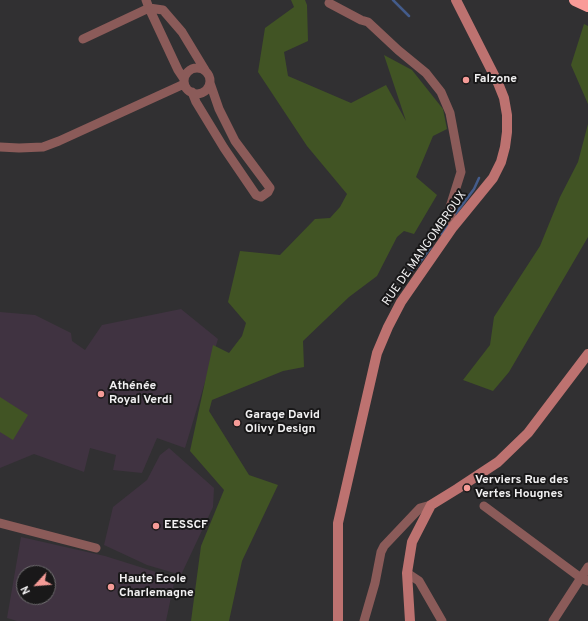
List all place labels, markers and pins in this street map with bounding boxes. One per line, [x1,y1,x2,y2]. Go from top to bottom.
place label: Falzone [474,73,517,87]
marker: Falzone [461,75,471,85]
place label: Athénée Royal Verdi [109,380,172,408]
marker: Athénée Royal Verdi [96,389,106,399]
place label: Garage David Olivy Design [245,409,320,437]
marker: Garage David Olivy Design [232,418,242,428]
place label: Verviers Rue des Vertes Hougnes [475,474,569,502]
marker: Verviers Rue des Vertes Hougnes [462,483,472,493]
place label: EESSCF [164,519,208,533]
marker: EESSCF [151,521,161,531]
place label: Haute Ecole Charlemagne [119,573,194,601]
marker: Haute Ecole Charlemagne [106,582,116,592]

